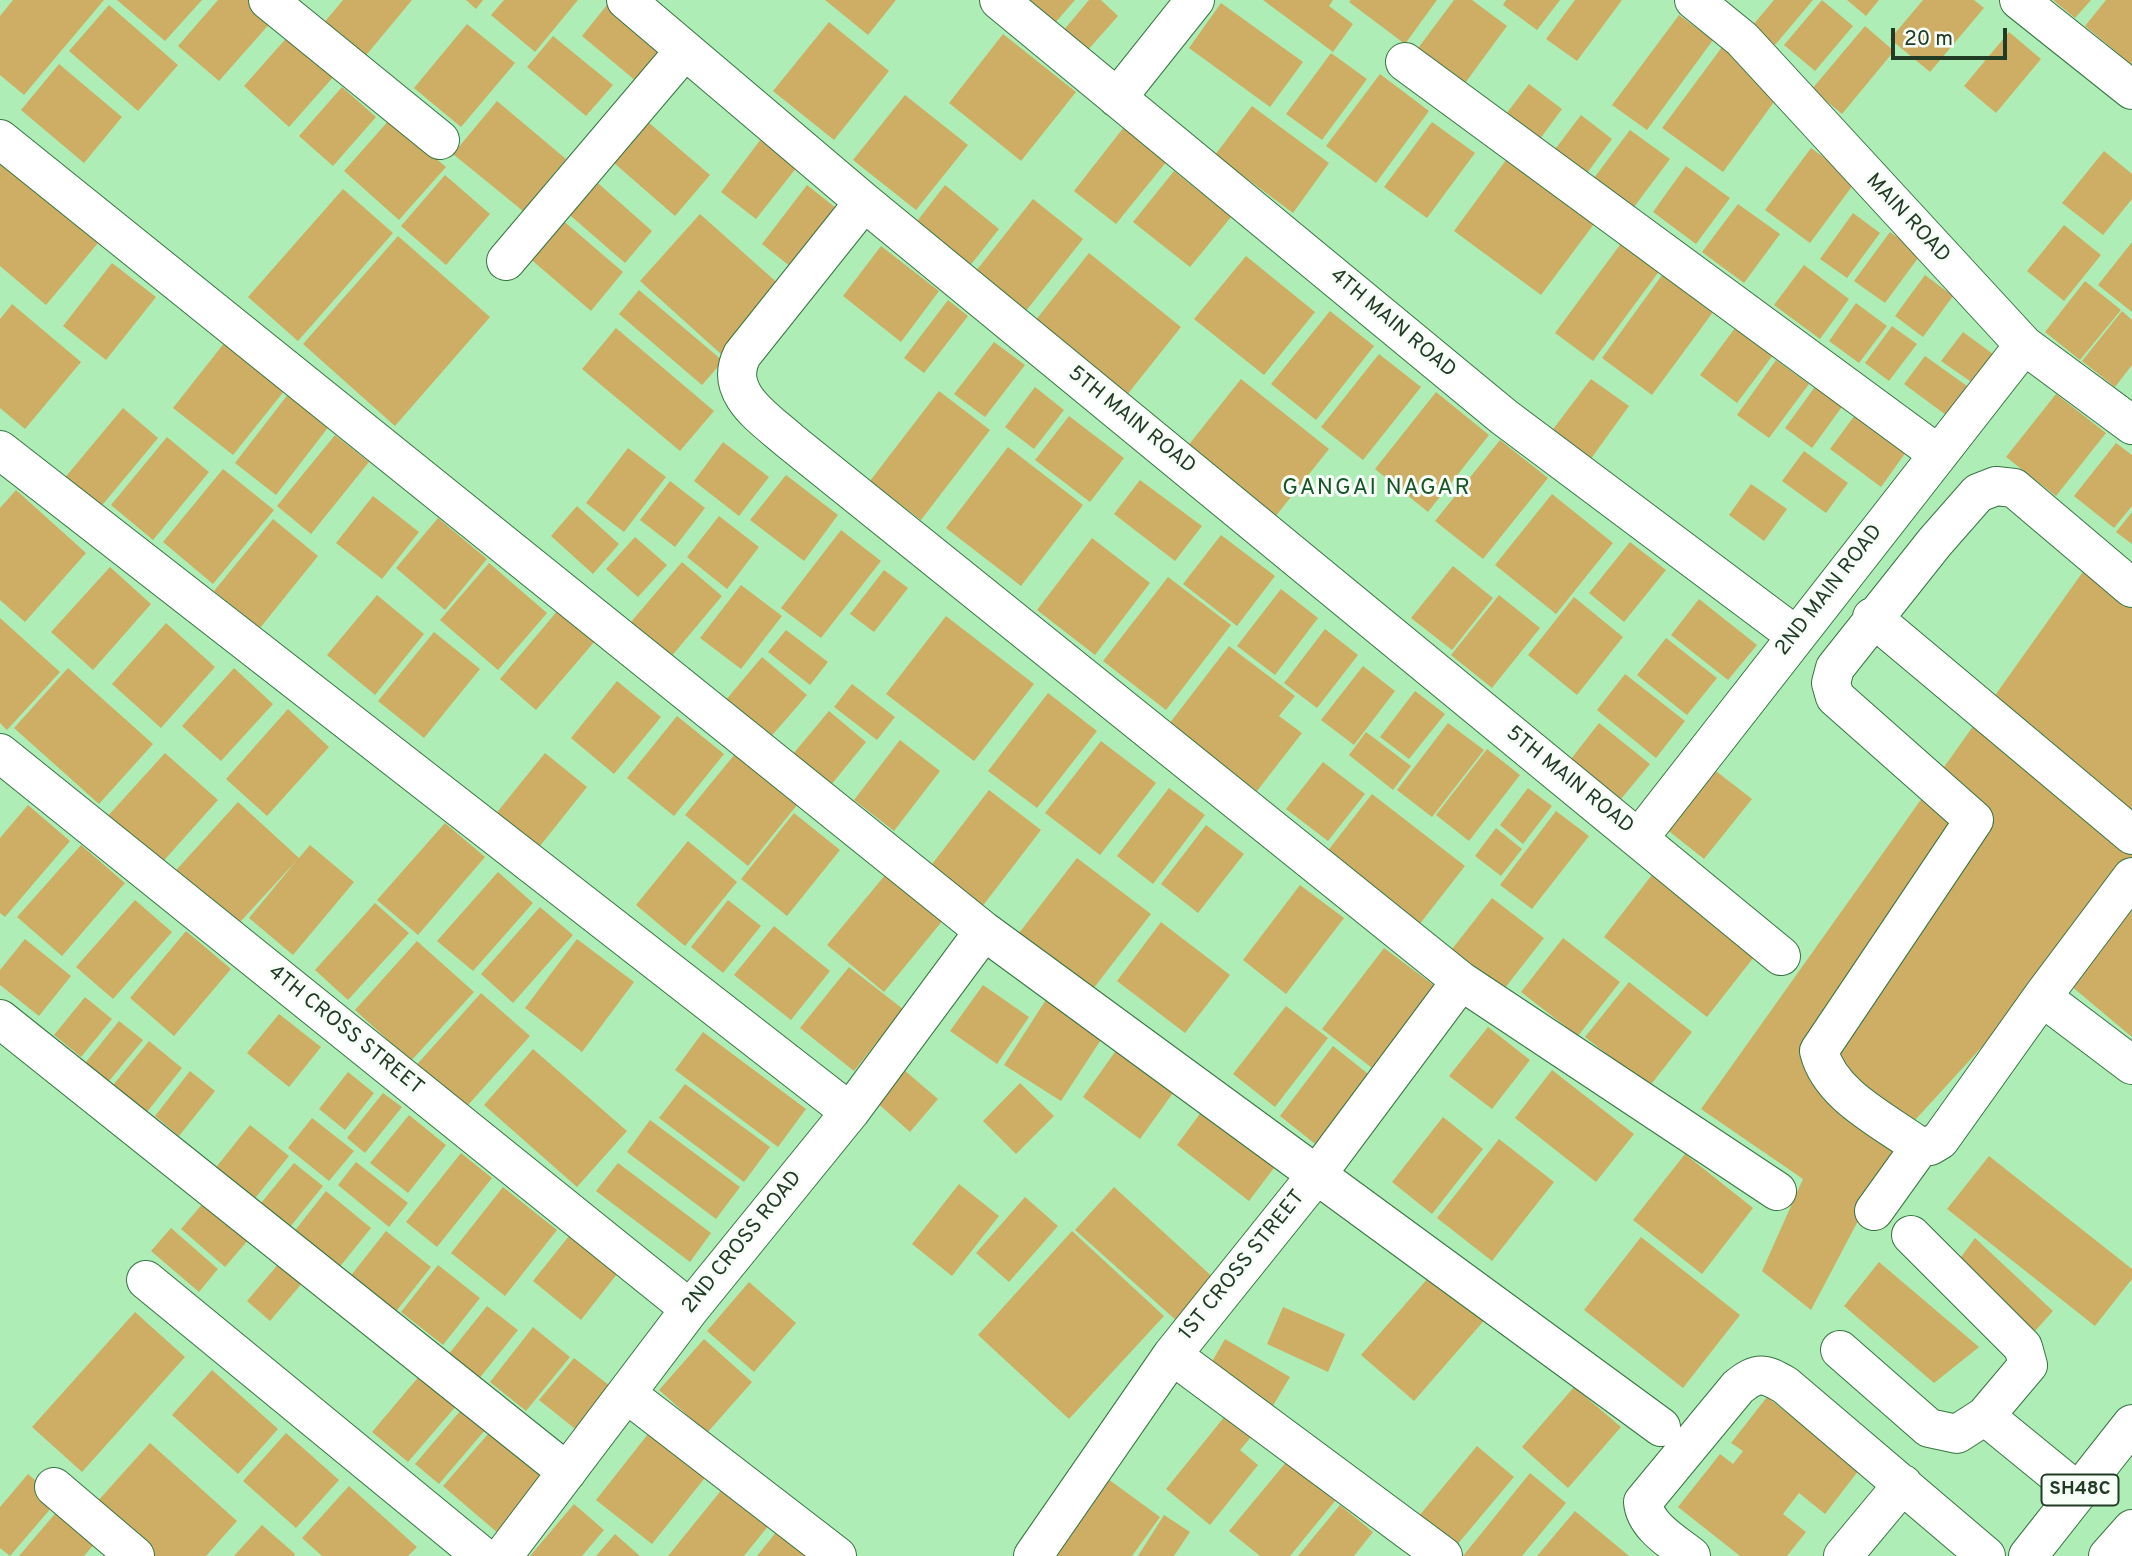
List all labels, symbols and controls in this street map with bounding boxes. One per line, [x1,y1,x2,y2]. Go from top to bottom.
scale bar [1894,14,2010,58]
text: 20 m [1904,26,1953,53]
street label: MAIN ROAD [1859,169,1955,269]
street label: 4TH MAIN ROAD [1324,264,1460,384]
street label: 5TH MAIN ROAD [1062,362,1200,480]
district label: GANGAI NAGAR [1284,475,1470,503]
street label: 2ND MAIN ROAD [1771,520,1889,662]
street label: 5TH MAIN ROAD [1500,722,1638,840]
street label: 4TH CROSS STREET [262,961,428,1101]
street label: 2ND CROSS ROAD [678,1167,808,1319]
street label: 1ST CROSS STREET [1175,1186,1311,1346]
road number: SH48C [2042,1474,2118,1506]

